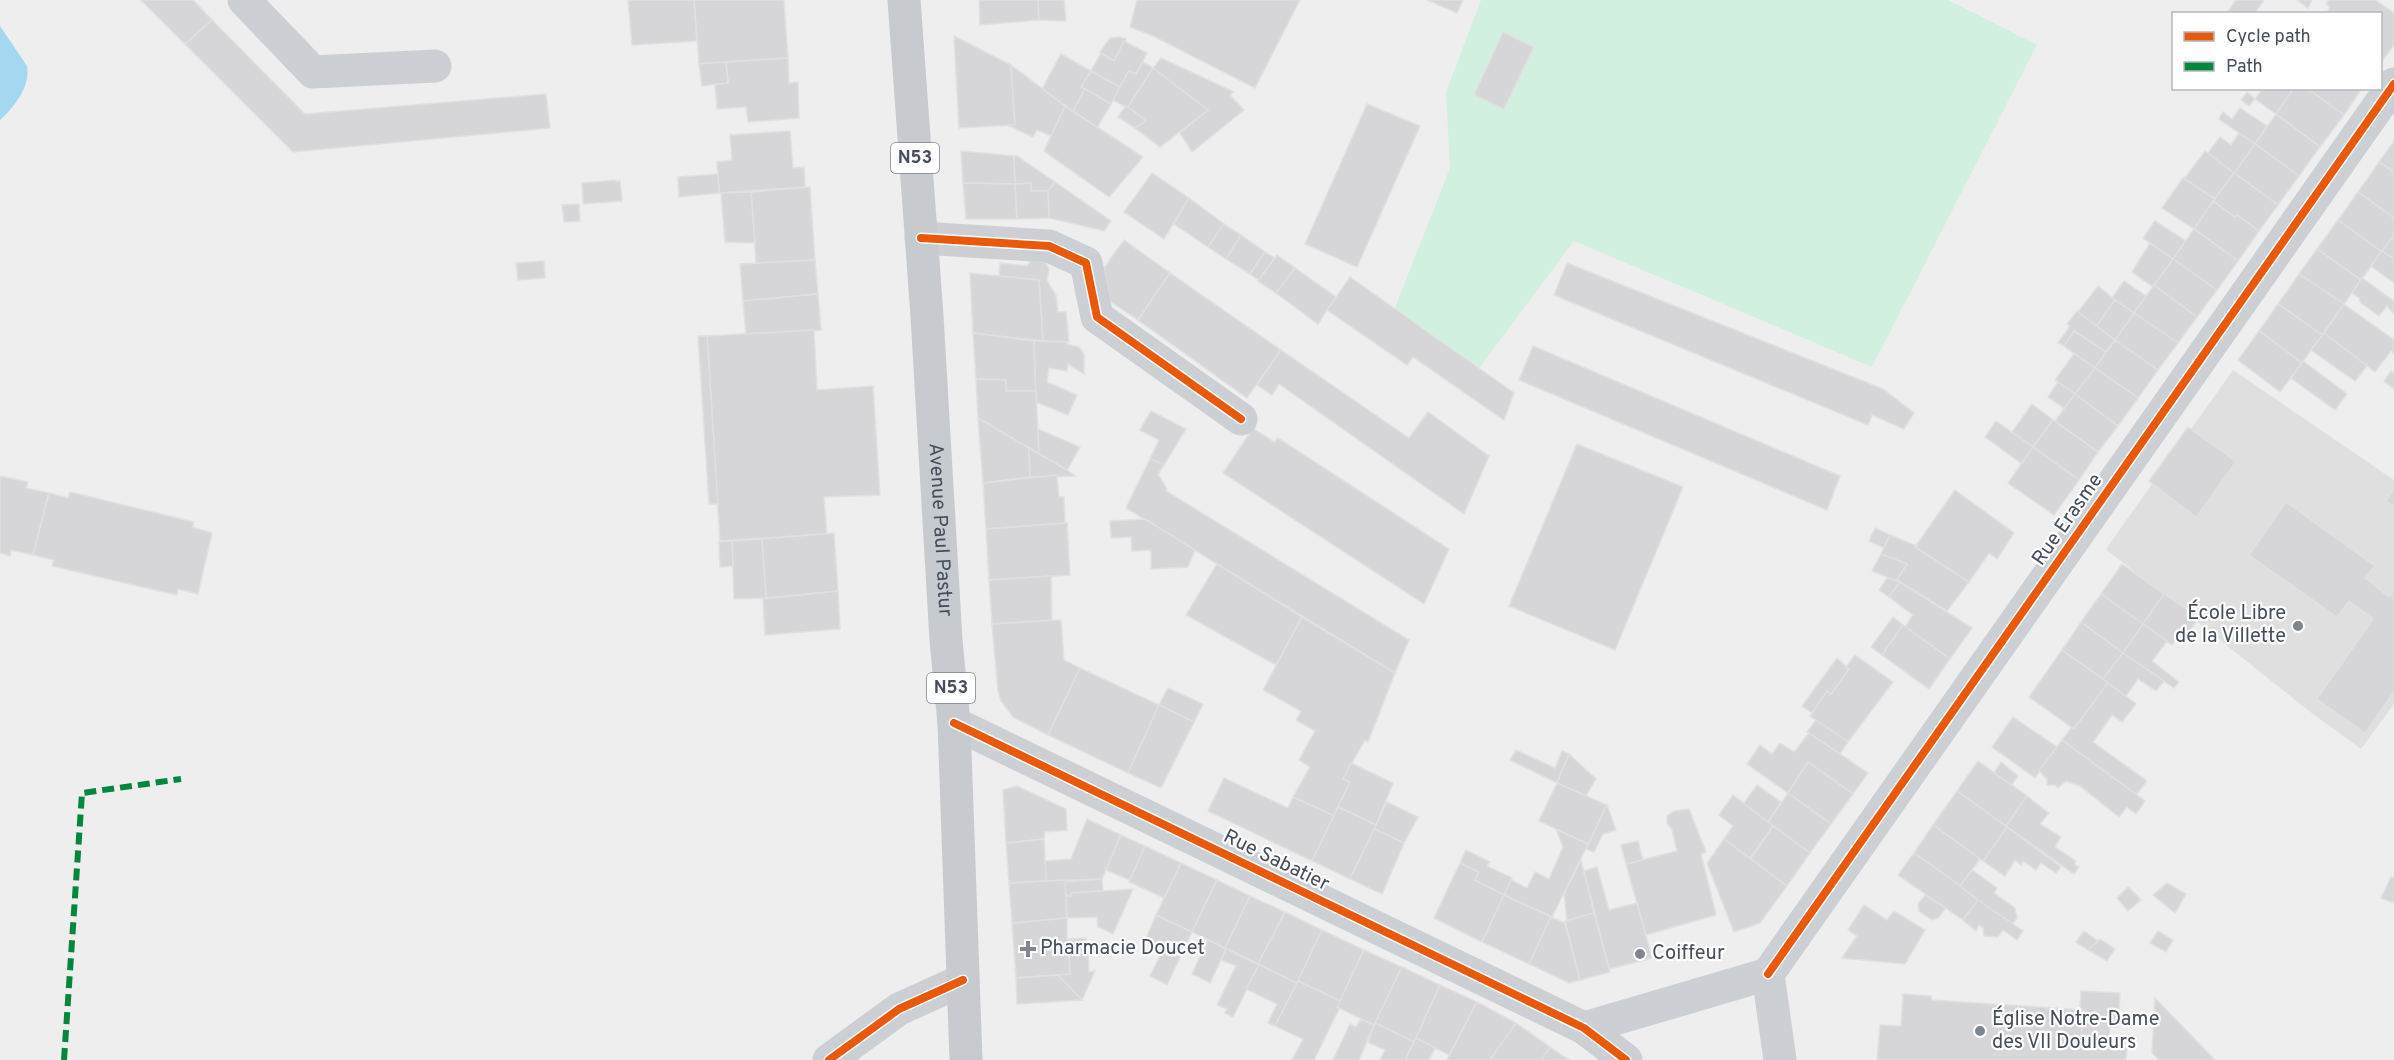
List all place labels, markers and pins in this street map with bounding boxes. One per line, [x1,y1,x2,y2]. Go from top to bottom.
place label: École Libre de la Villette [2175,599,2286,650]
marker: École Libre de la Villette [2291,619,2305,633]
place label: Pharmacie Doucet [1040,936,1205,962]
place label: Coiffeur [1652,941,1725,967]
marker: Pharmacie Doucet [1021,942,1035,956]
marker: Coiffeur [1633,947,1647,961]
place label: Église Notre-Dame des VII Douleurs [1992,1005,2159,1056]
marker: Église Notre-Dame des VII Douleurs [1973,1024,1987,1038]

